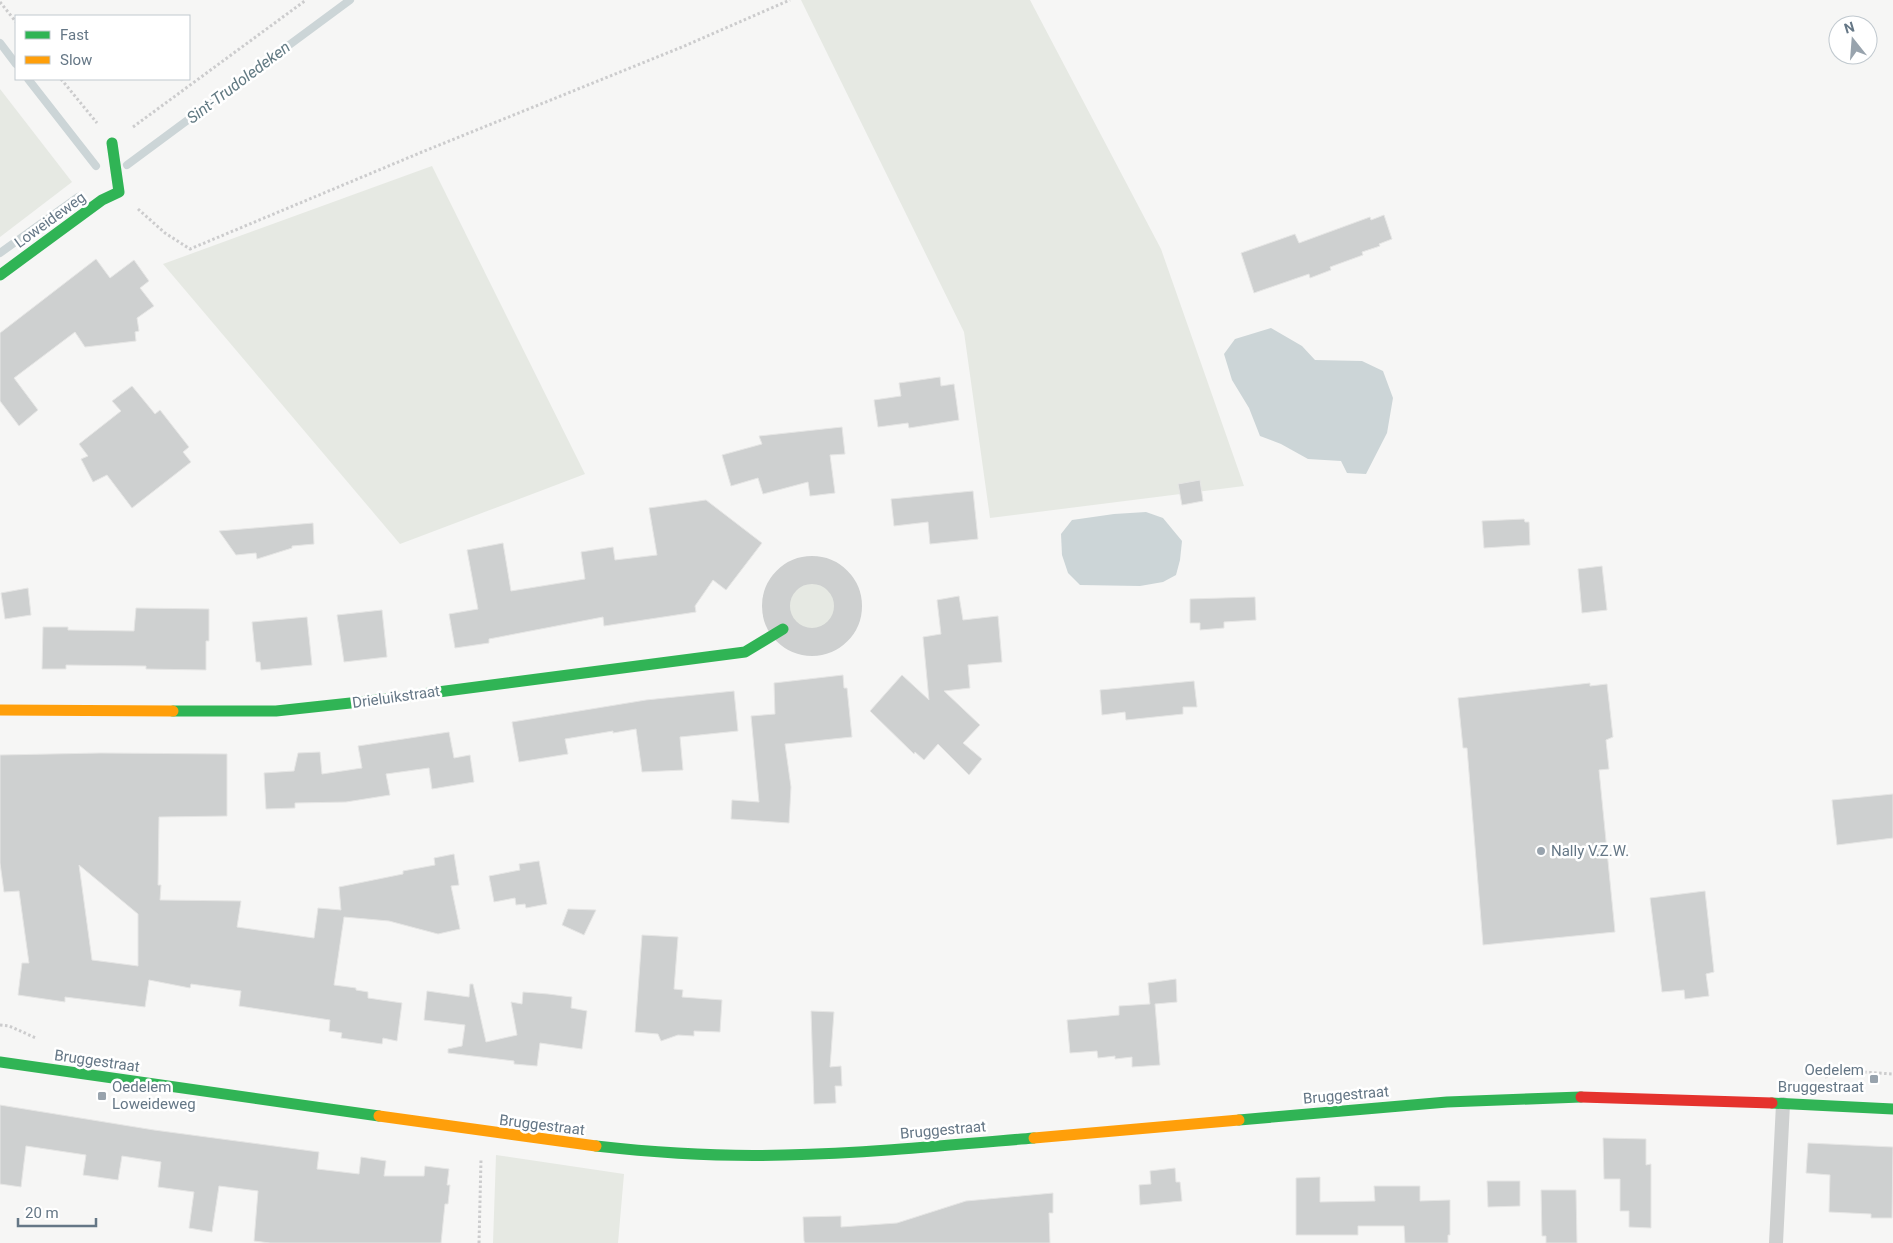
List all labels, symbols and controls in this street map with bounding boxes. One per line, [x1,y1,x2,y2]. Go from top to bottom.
legend [15,15,190,80]
north arrow [1828,15,1878,65]
text: N [1842,18,1856,37]
text: Fast [60,26,89,44]
water label: Sint-Trudoledeken [183,37,294,127]
text: Slow [60,51,92,69]
street label: Loweideweg [11,188,89,252]
street label: Drieluikstraat [351,682,441,712]
place label: Nally V.Z.W. [1551,842,1629,860]
marker: Nally V.Z.W. [1535,845,1547,857]
street label: Bruggestraat [53,1046,141,1076]
place label: Oedelem Bruggestraat [1778,1061,1864,1096]
marker: Oedelem Bruggestraat [1868,1073,1880,1085]
place label: Oedelem Loweideweg [112,1078,196,1113]
street label: Bruggestraat [1302,1082,1390,1108]
marker: Oedelem Loweideweg [96,1090,108,1102]
street label: Bruggestraat [498,1111,586,1139]
street label: Bruggestraat [899,1117,987,1143]
scale bar [18,1196,95,1228]
text: 20 m [25,1204,59,1222]

